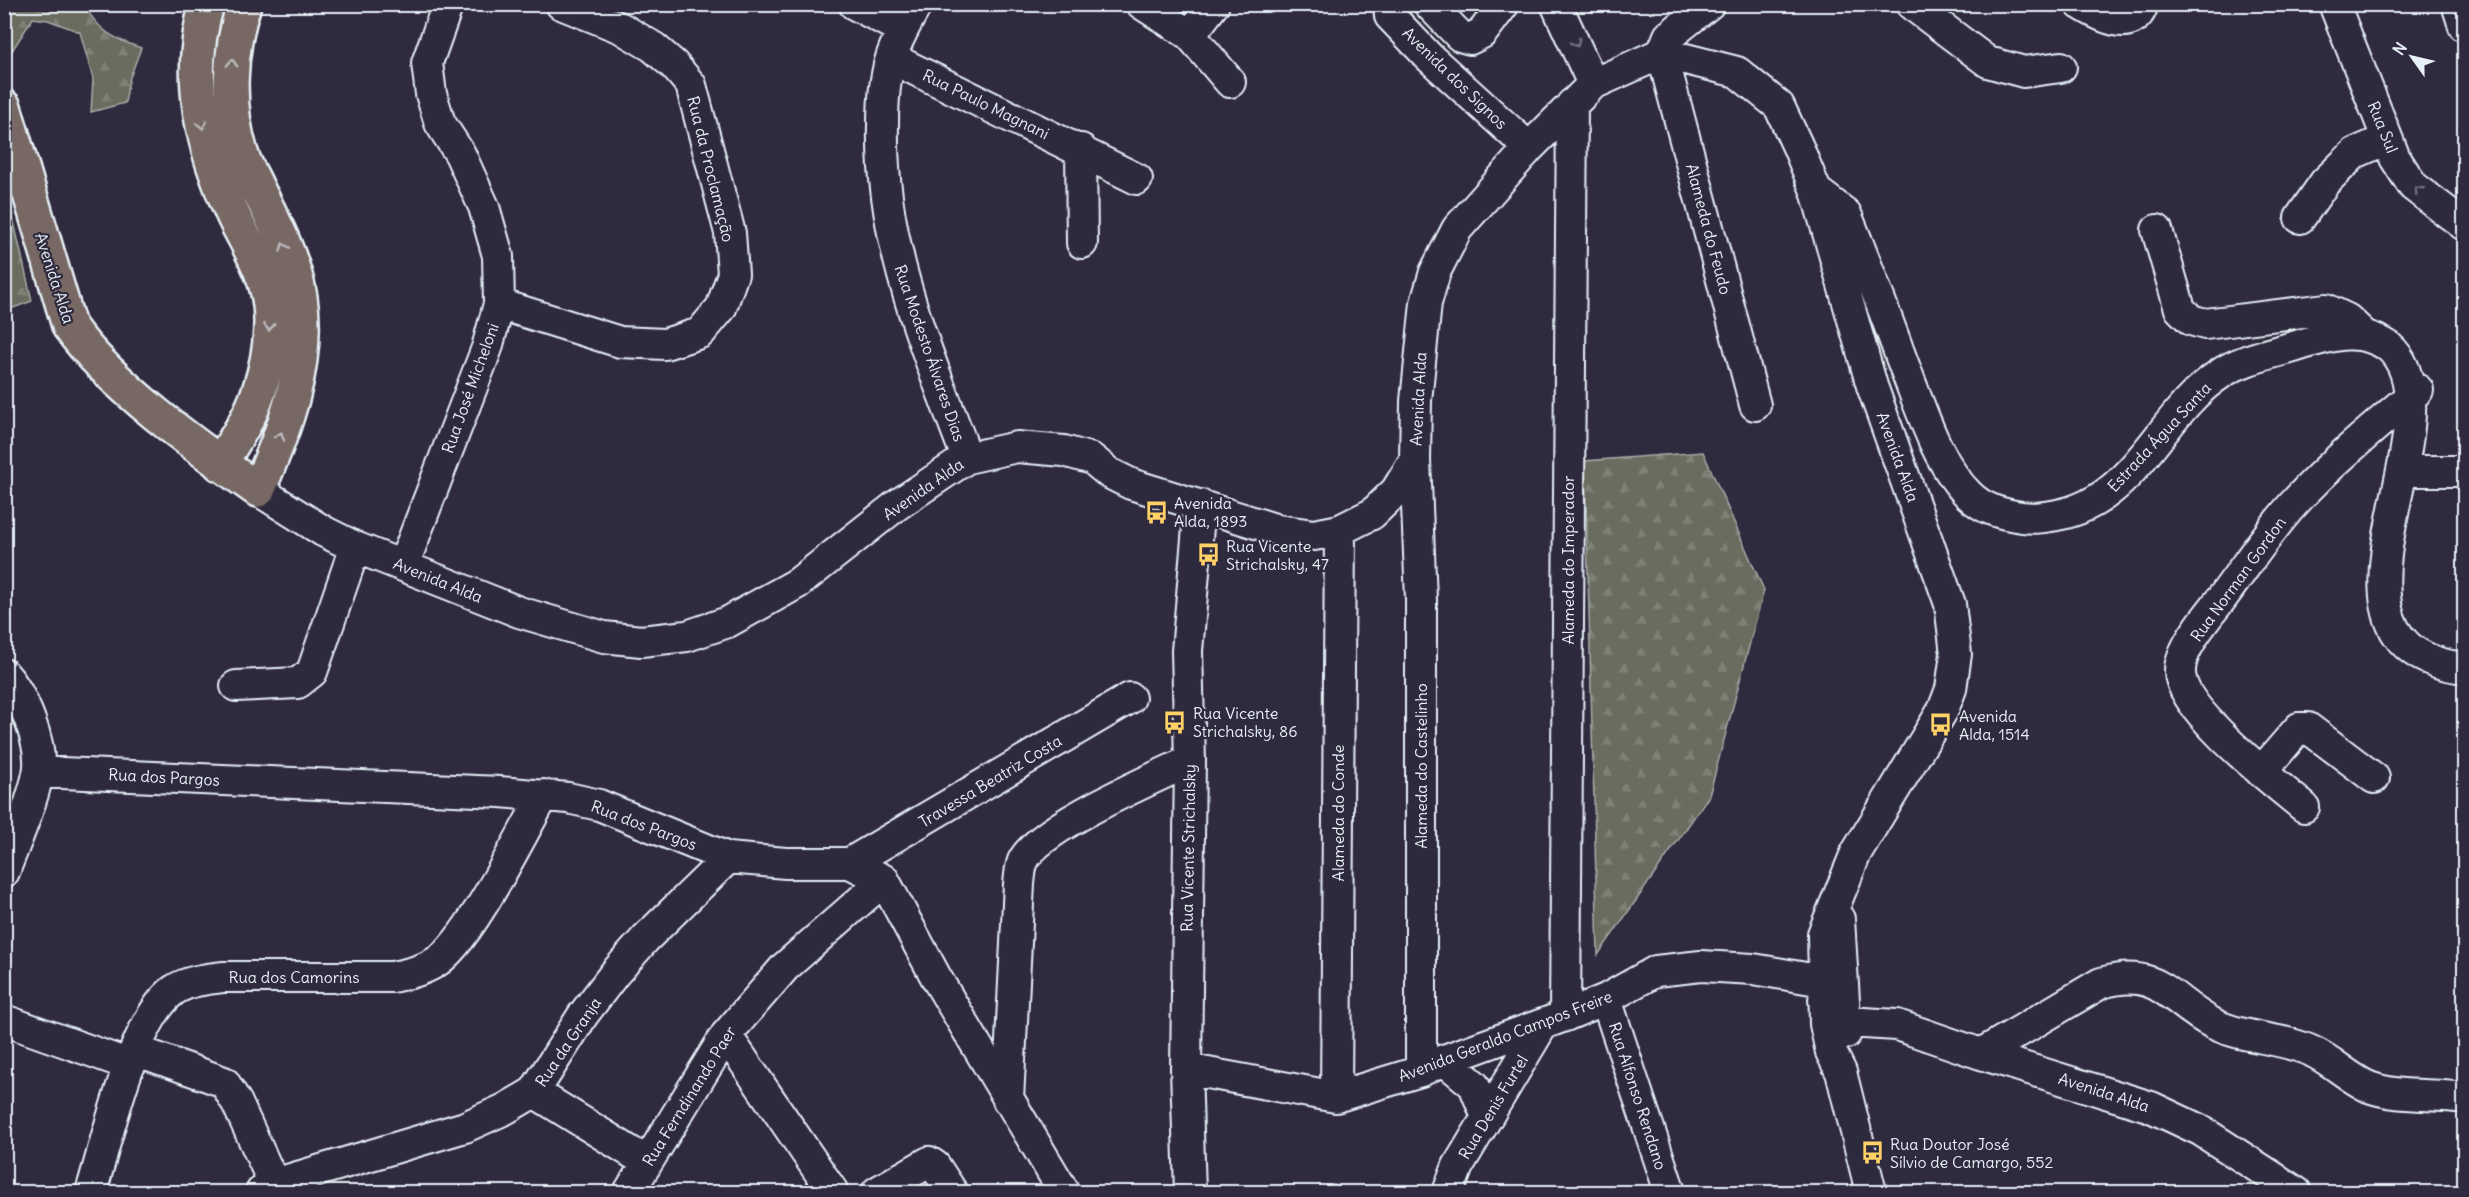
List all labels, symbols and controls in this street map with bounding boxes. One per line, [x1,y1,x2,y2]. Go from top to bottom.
street label: Avenida dos Signos [1398,23,1512,133]
north arrow [2382,27,2442,87]
one-way arrow [1569,37,1580,48]
text: N [2388,38,2411,59]
one-way arrow [226,58,239,67]
street label: Rua Paulo Magnani [919,65,1053,143]
street label: Rua da Proclamação [683,94,739,244]
street label: Rua Sul [2364,98,2402,156]
one-way arrow [195,120,208,130]
street label: Alameda do Feudo [1682,161,1736,297]
one-way arrow [2415,186,2426,197]
street label: Avenida Alda [31,230,79,326]
one-way arrow [279,242,291,253]
street label: Rua Modesto Álvares Dias [890,262,970,444]
street label: Rua José Micheloni [437,320,503,456]
one-way arrow [263,323,276,332]
street label: Avenida Alda [1406,351,1430,447]
street label: Estrada Água Santa [2103,378,2215,496]
street label: Avenida Alda [1872,409,1924,505]
one-way arrow [272,431,285,442]
street label: Avenida Alda [879,454,967,524]
street label: Alameda do Imperador [1558,475,1578,645]
place label: Avenida Alda, 1893 [1174,493,1247,531]
bus stop icon: Avenida Alda, 1893 [1143,499,1169,525]
street label: Rua Norman Gordon [2186,513,2290,645]
place label: Rua Vicente Strichalsky, 47 [1226,536,1329,574]
bus stop icon: Rua Vicente Strichalsky, 47 [1195,542,1221,568]
street label: Avenida Alda [391,553,485,607]
street label: Alameda do Castelinho [1411,683,1431,849]
place label: Rua Vicente Strichalsky, 86 [1193,703,1297,741]
place label: Avenida Alda, 1514 [1959,706,2030,744]
bus stop icon: Rua Vicente Strichalsky, 86 [1162,709,1188,735]
bus stop icon: Avenida Alda, 1514 [1928,712,1954,738]
street label: Travessa Beatriz Costa [915,730,1065,832]
street label: Alameda do Conde [1328,745,1348,881]
street label: Rua dos Pargos [108,764,220,790]
street label: Rua Vicente Strichalsky [1177,764,1199,932]
street label: Rua dos Pargos [588,796,700,854]
street label: Rua dos Camorins [228,967,360,987]
street label: Avenida Geraldo Campos Freire [1395,986,1615,1086]
street label: Rua da Granja [531,993,605,1091]
street label: Rua Alfonso Rendano [1605,1020,1671,1172]
street label: Rua Ferndinando Paer [638,1022,740,1170]
street label: Rua Denis Furtel [1454,1051,1532,1163]
street label: Avenida Alda [2056,1068,2152,1116]
place label: Rua Doutor José Sílvio de Camargo, 552 [1890,1134,2054,1172]
bus stop icon: Rua Doutor José Sílvio de Camargo, 552 [1859,1140,1885,1166]

